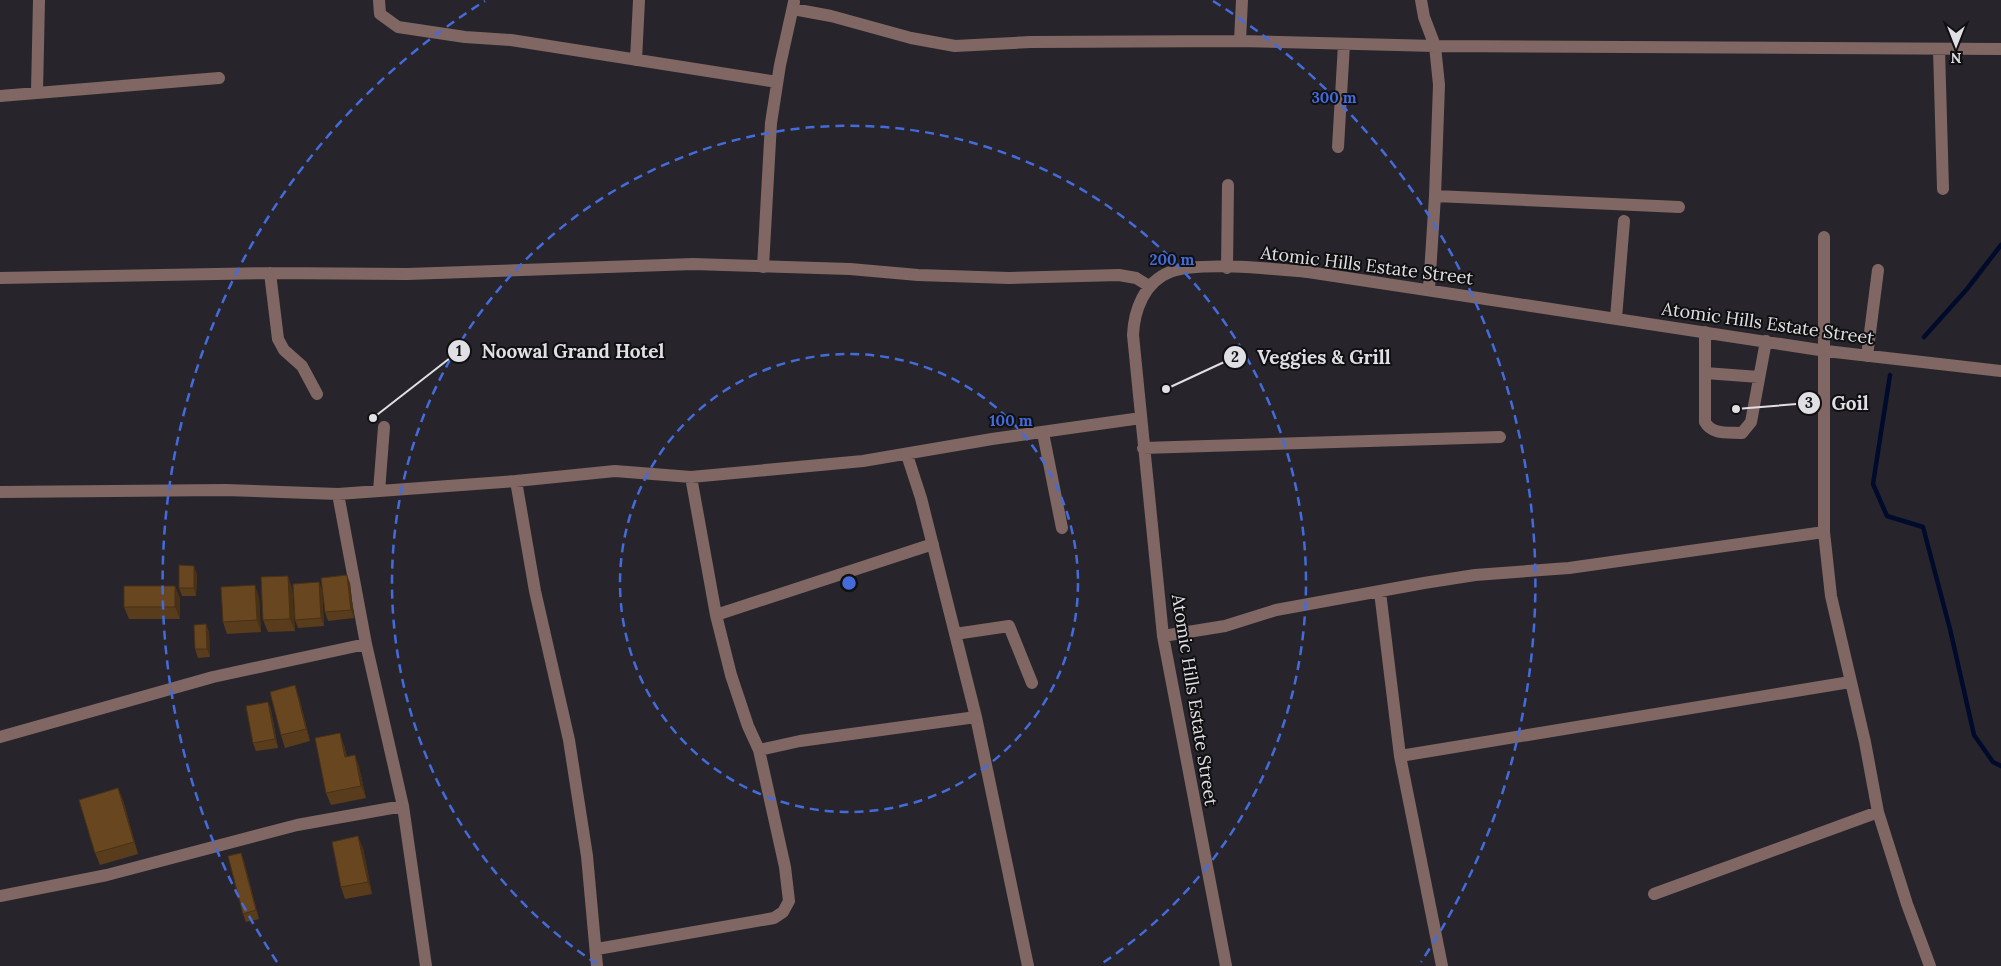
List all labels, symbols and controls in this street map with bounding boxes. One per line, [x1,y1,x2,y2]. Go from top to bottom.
north arrow [1931,20,1981,70]
text: N [1950,49,1961,67]
text: 300 m [1311,88,1357,107]
street label: Atomic Hills Estate Street [1258,240,1475,289]
text: 200 m [1150,250,1195,269]
street label: Atomic Hills Estate Street [1659,297,1876,349]
callout: Noowal Grand Hotel [447,334,675,368]
text: Noowal Grand Hotel [481,339,665,363]
callout: Veggies & Grill [1222,340,1400,374]
text: 1 [456,341,462,360]
text: Veggies & Grill [1257,345,1391,369]
text: 2 [1231,347,1239,366]
callout: Goil [1796,386,1879,420]
text: Goil [1831,391,1869,415]
text: 3 [1805,393,1813,412]
text: 100 m [990,411,1033,430]
centre of rings [840,574,858,592]
street label: Atomic Hills Estate Street [1167,591,1223,808]

